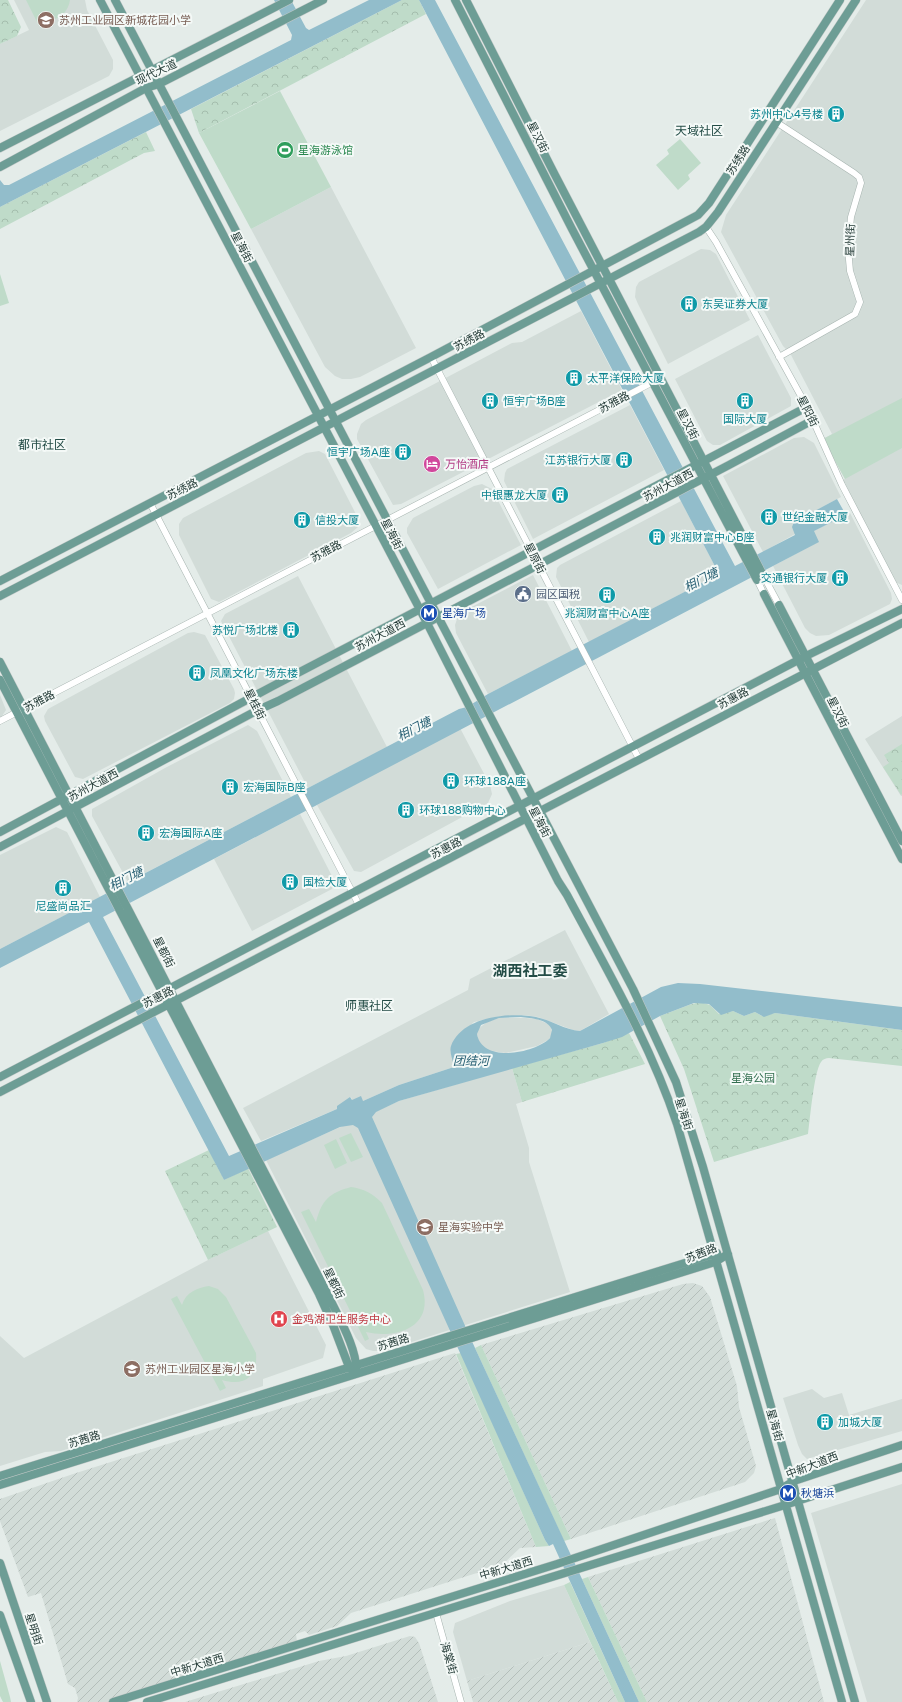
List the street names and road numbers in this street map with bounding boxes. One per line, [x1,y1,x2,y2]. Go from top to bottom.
street label: 现代大道 [134,57,179,88]
street label: 星汉街 [524,120,551,155]
street label: 苏绣路 [724,143,753,178]
street label: 星州街 [843,223,858,257]
street label: 星海街 [228,230,255,265]
street label: 苏绣路 [452,327,487,354]
street label: 苏雅路 [597,389,632,416]
street label: 星阳街 [794,394,821,429]
street label: 星汉街 [674,407,701,442]
street label: 苏州大道西 [641,467,696,504]
street label: 苏绣路 [165,476,200,503]
street label: 星海街 [378,517,405,552]
street label: 苏雅路 [309,538,344,565]
street label: 星原街 [521,541,548,576]
street label: 苏州大道西 [353,617,408,654]
street label: 苏惠路 [716,685,751,712]
street label: 星桂街 [241,687,268,722]
street label: 苏雅路 [22,688,57,715]
street label: 星汉街 [824,695,851,730]
street label: 苏州大道西 [66,767,121,804]
street label: 星海街 [526,805,553,840]
street label: 苏惠路 [429,835,464,862]
street label: 星都街 [150,935,177,970]
street label: 苏惠路 [141,984,176,1011]
street label: 星海街 [672,1096,695,1132]
street label: 苏茜路 [683,1241,719,1265]
street label: 星都街 [320,1266,347,1301]
street label: 苏茜路 [375,1331,411,1354]
street label: 星海街 [764,1407,785,1443]
street label: 苏茜路 [66,1428,102,1451]
street label: 中新大道西 [784,1450,840,1481]
street label: 中新大道西 [478,1554,534,1583]
street label: 星明街 [22,1611,45,1647]
street label: 海棠街 [438,1640,459,1676]
street label: 中新大道西 [169,1651,225,1680]

